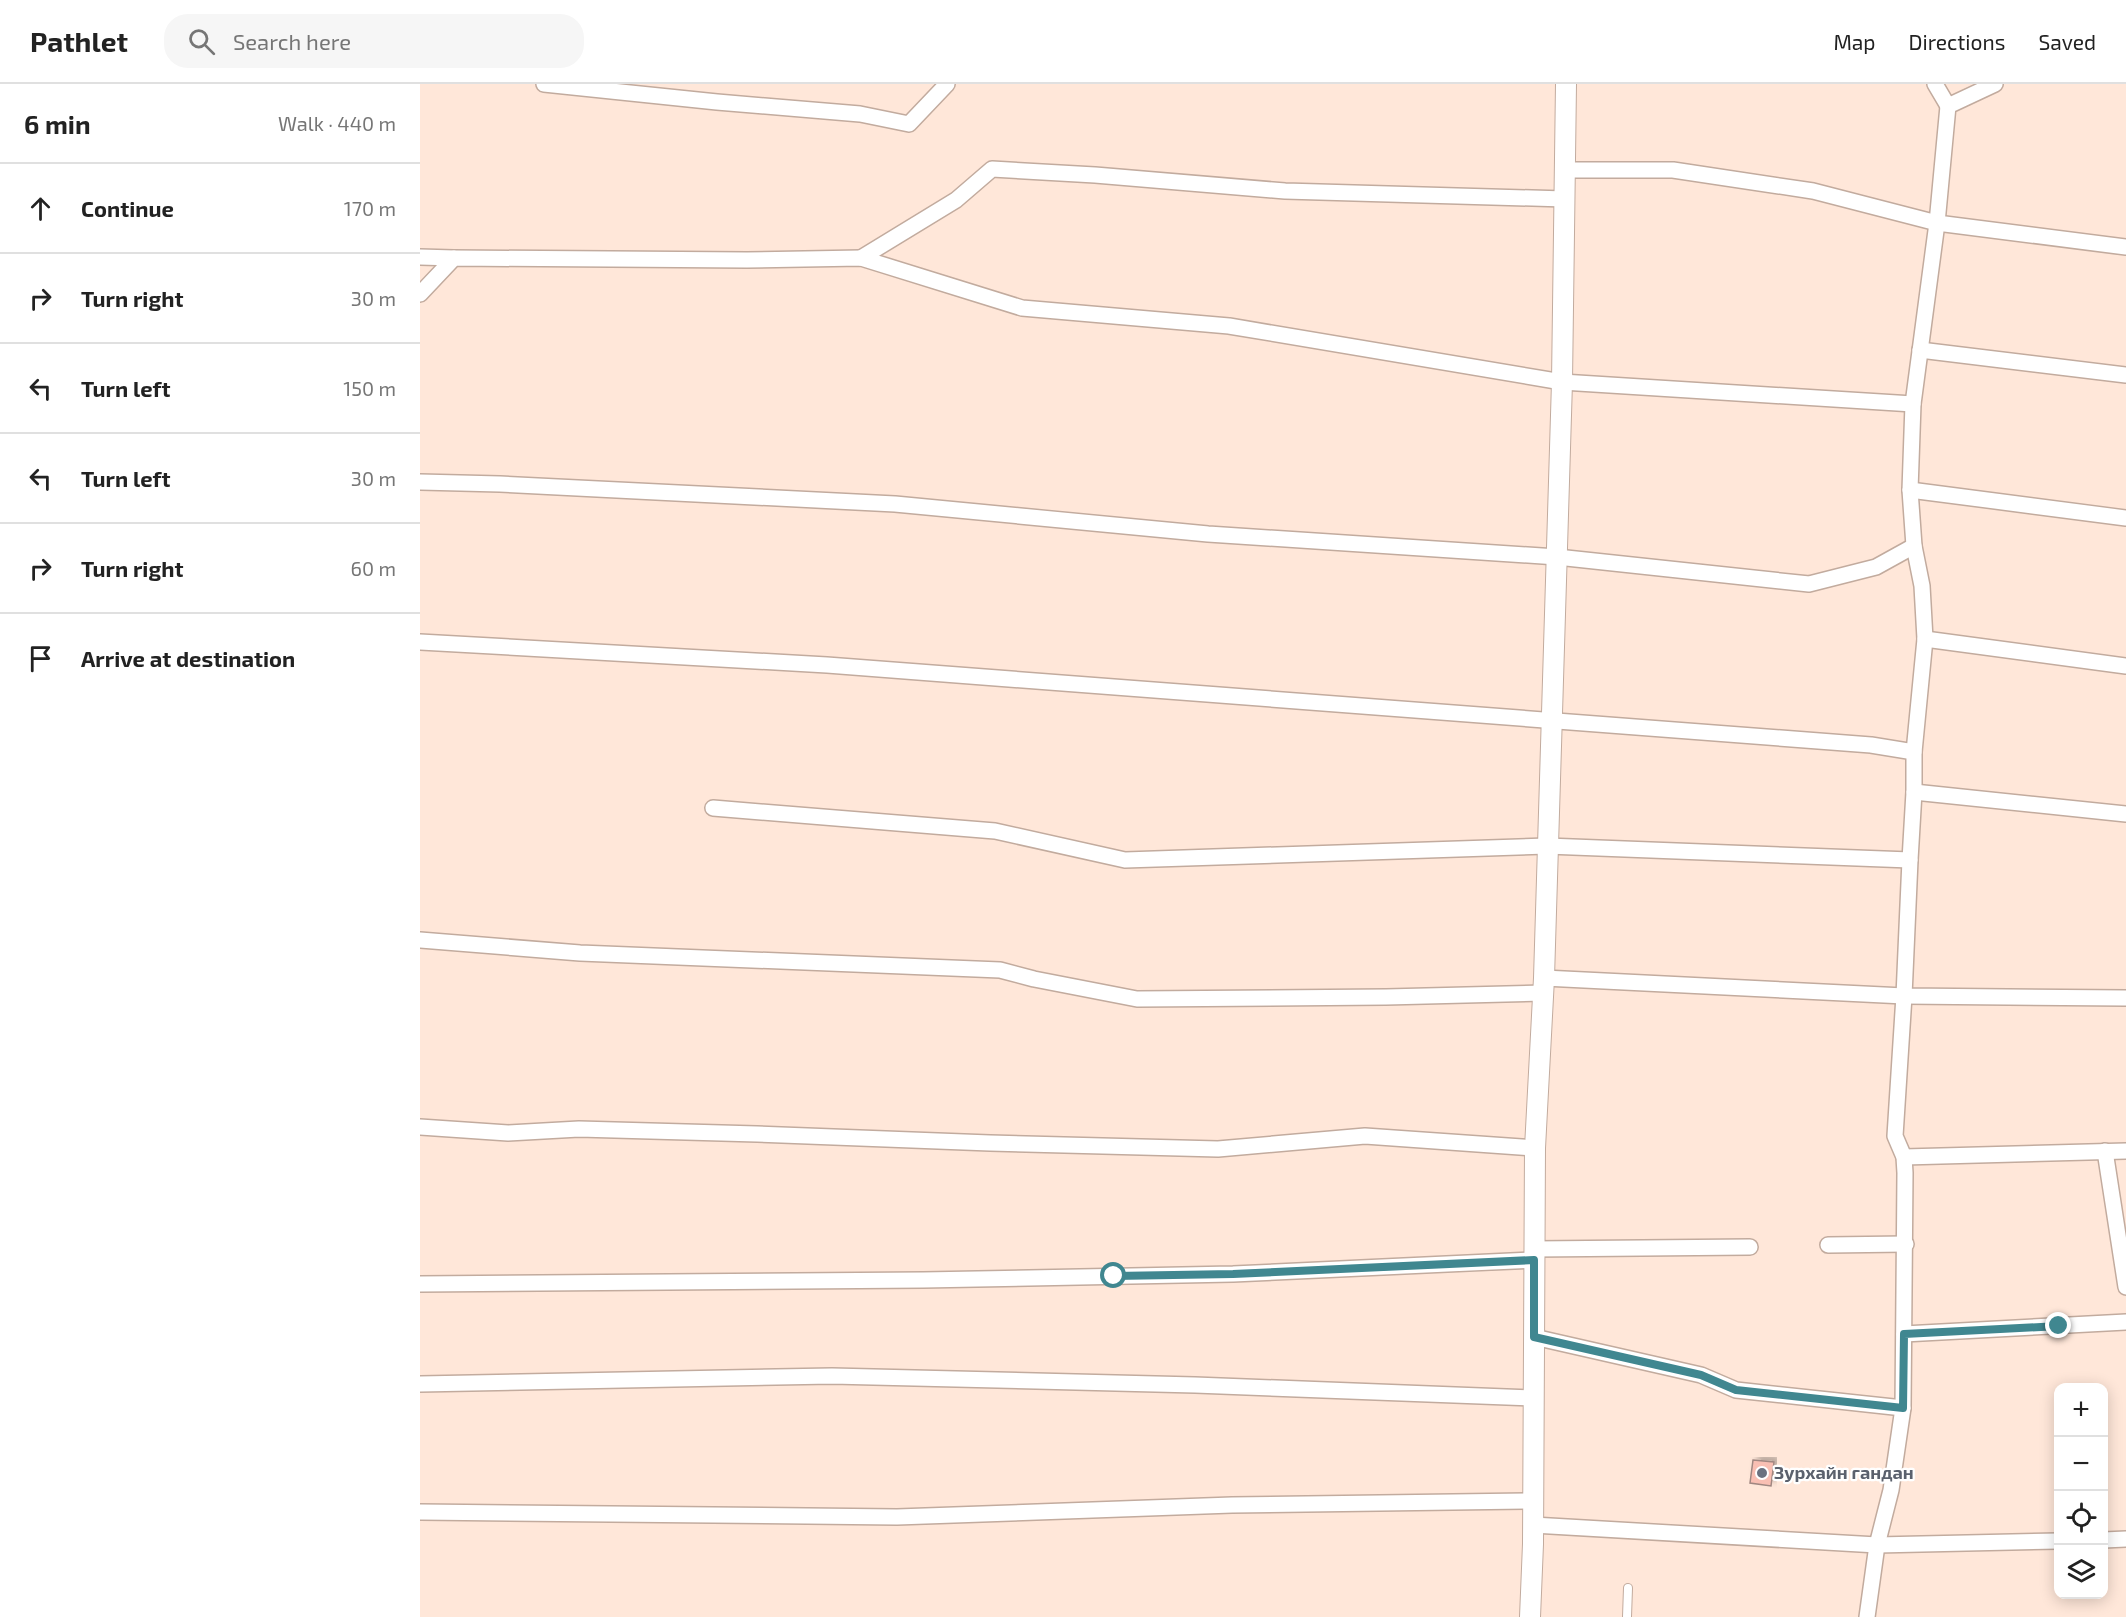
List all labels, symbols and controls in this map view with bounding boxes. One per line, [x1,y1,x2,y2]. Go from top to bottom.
search box [164,14,584,68]
text: Pathlet [30,24,128,58]
icon: search [185,25,218,58]
text: Search here [233,28,351,54]
text: Map [1833,29,1876,54]
text: Directions [1909,29,2005,54]
text: Saved [2038,29,2096,54]
text: 6 min [24,108,91,139]
text: Walk · 440 m [278,111,396,135]
icon: ahead [24,192,57,225]
text: Continue [81,195,174,221]
text: 170 m [344,196,396,220]
icon: right [24,282,57,315]
text: Turn right [81,285,183,311]
text: 30 m [351,286,396,310]
icon: left [24,372,57,405]
text: Turn left [81,375,170,401]
text: 150 m [343,376,396,400]
icon: left [24,462,57,495]
text: Turn left [81,465,170,491]
text: 30 m [351,466,396,490]
icon: right [24,552,57,585]
text: Turn right [81,555,183,581]
text: 60 m [351,556,396,580]
icon: arrive [24,642,57,675]
text: Arrive at destination [81,645,295,671]
route start [1100,1262,1126,1288]
route end [2045,1312,2071,1338]
map controls [2054,1383,2108,1599]
button: + [2054,1383,2108,1437]
button: − [2054,1437,2108,1491]
place label: Зурхайн гандан [1774,1461,1914,1483]
marker: Зурхайн гандан [1755,1466,1769,1480]
button: locate [2054,1491,2108,1545]
button: layers [2054,1545,2108,1599]

